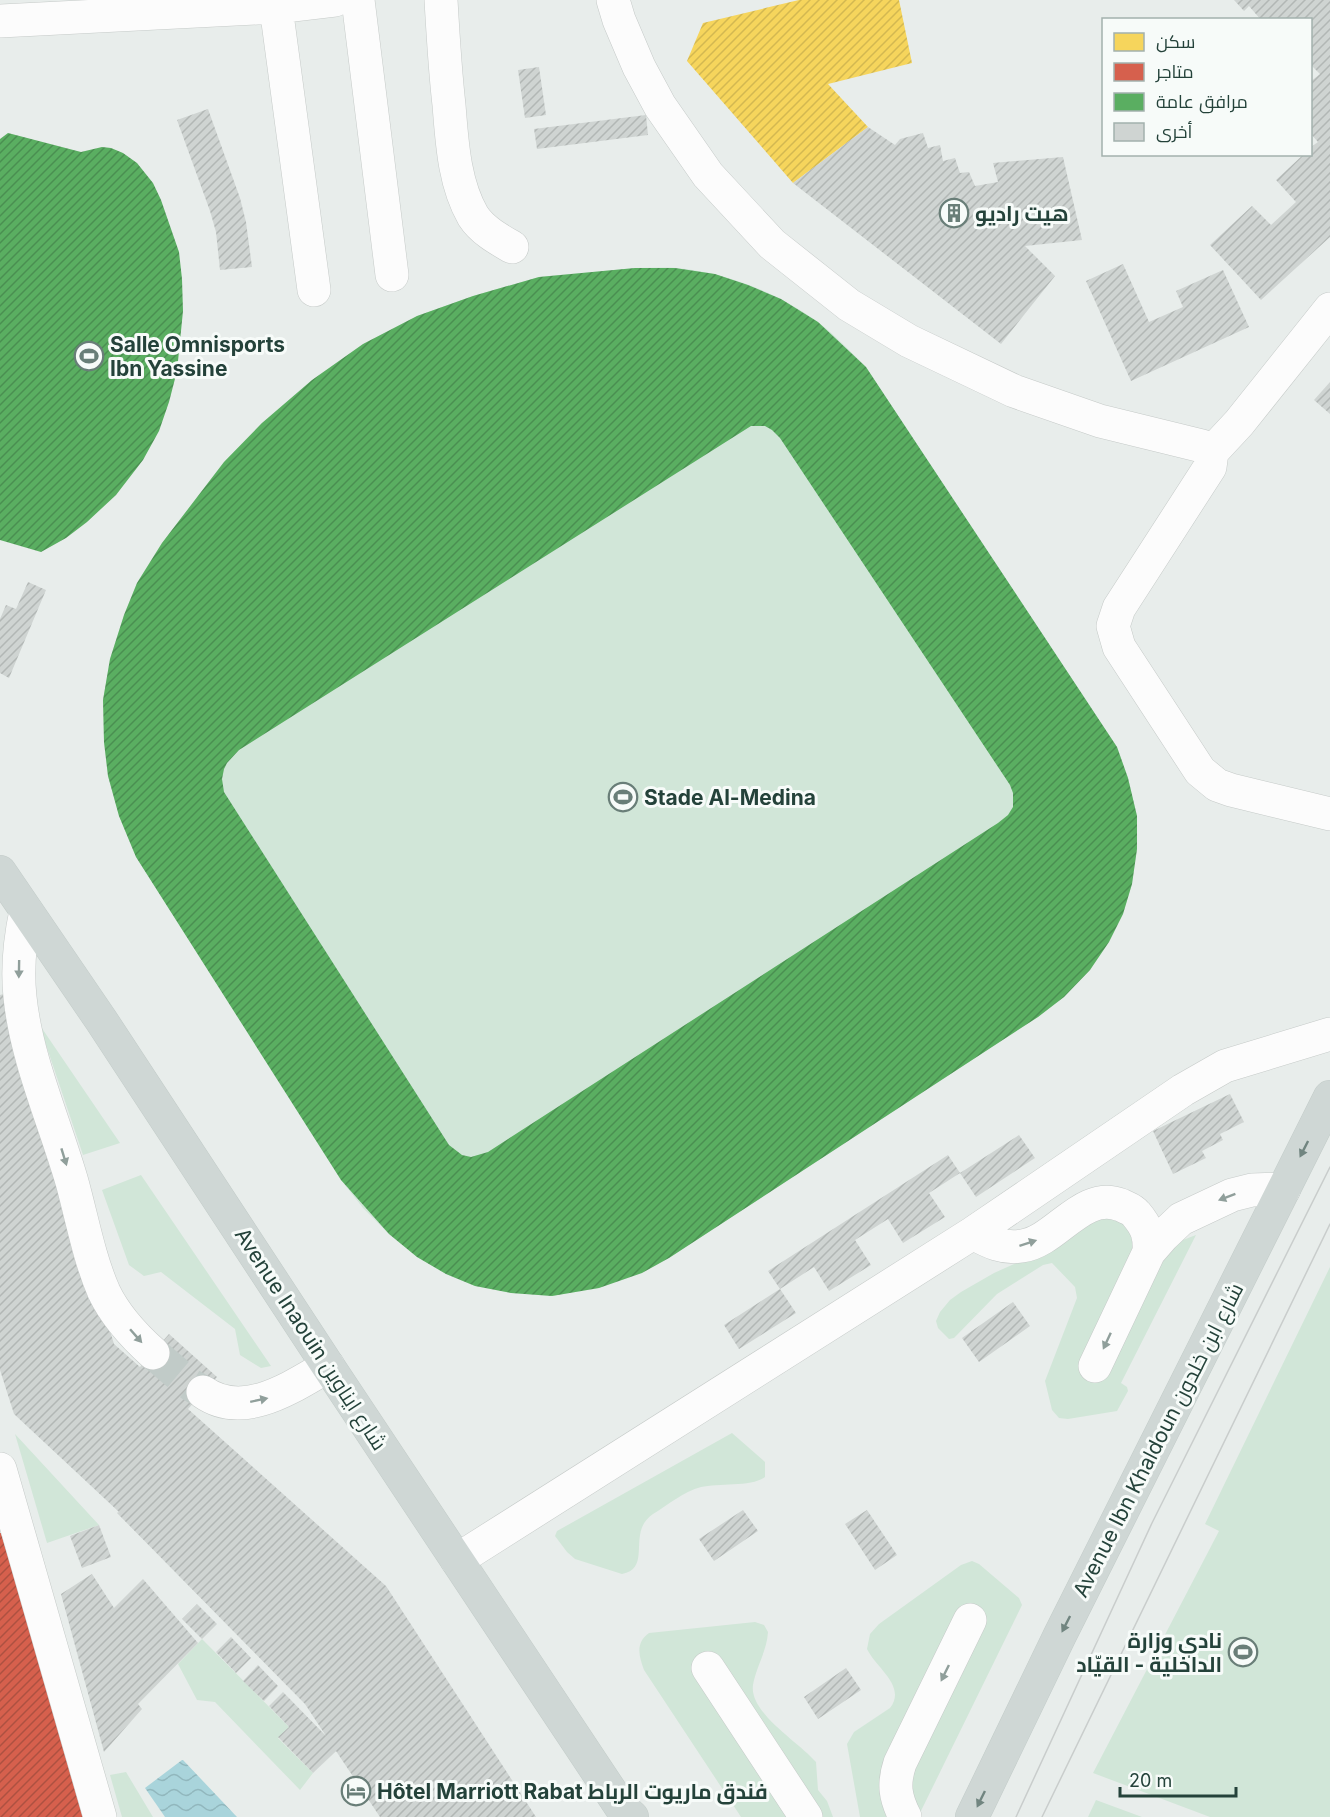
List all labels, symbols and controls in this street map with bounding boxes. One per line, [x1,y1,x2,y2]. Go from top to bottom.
legend [1102,18,1312,156]
text: سكن [1156,31,1195,53]
text: متاجر [1155,61,1194,83]
text: مرافق عامة [1156,91,1248,114]
text: أخرى [1156,121,1193,143]
building icon: هيت راديو [938,197,970,229]
place label: هيت راديو [975,201,1069,227]
place label: Salle Omnisports Ibn Yassine [110,332,285,381]
sports icon: Salle Omnisports Ibn Yassine [73,340,105,372]
sports icon: Stade Al-Medina [607,781,639,813]
place label: Stade Al-Medina [644,785,816,810]
one-way arrow [14,959,24,978]
one-way arrow [1299,1141,1309,1158]
one-way arrow [60,1149,69,1167]
one-way arrow [1218,1193,1236,1203]
street label: Avenue Inaouin شارع ايناوين [228,1223,392,1456]
one-way arrow [1019,1238,1037,1247]
street label: Avenue Ibn Khaldoun شارع ابن خلدون [1068,1279,1250,1602]
one-way arrow [129,1328,142,1343]
one-way arrow [1103,1333,1112,1350]
one-way arrow [250,1395,269,1404]
one-way arrow [1061,1615,1071,1632]
place label: نادي وزارة الداخلية - القيّاد [1076,1628,1222,1677]
sports icon: نادي وزارة الداخلية - القيّاد [1227,1636,1259,1668]
one-way arrow [940,1664,949,1681]
scale bar [1120,1760,1236,1798]
text: 20 m [1129,1770,1172,1791]
hotel icon: Hôtel Marriott Rabat فندق ماريوت الرباط [340,1775,372,1807]
place label: Hôtel Marriott Rabat فندق ماريوت الرباط [377,1779,768,1805]
one-way arrow [976,1791,986,1808]

